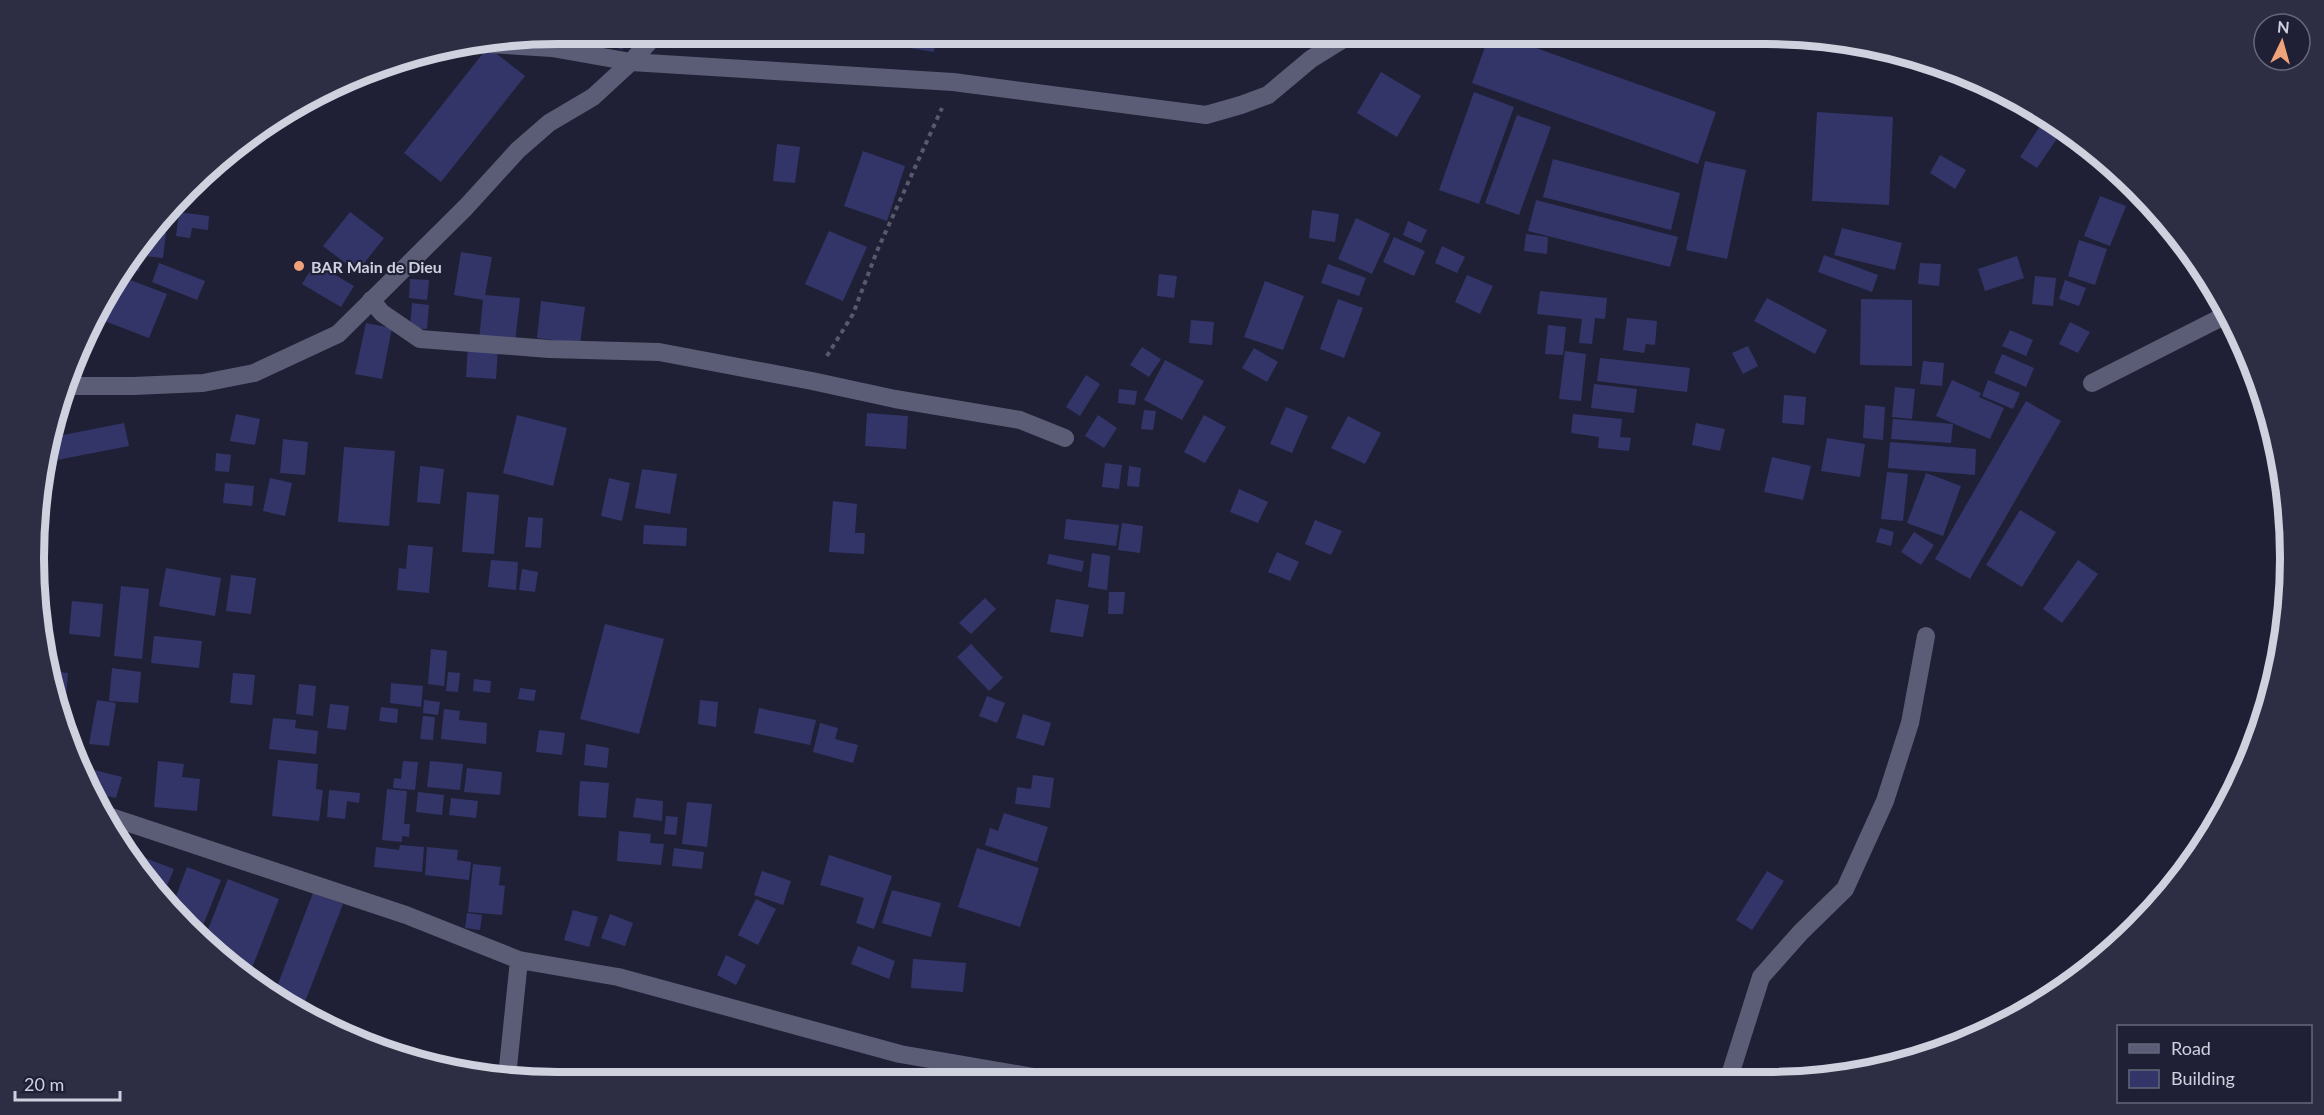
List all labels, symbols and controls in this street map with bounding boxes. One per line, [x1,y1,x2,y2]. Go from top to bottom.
north arrow [2252,12,2312,72]
text: N [2276,17,2290,37]
place label: BAR Main de Dieu [311,257,442,276]
marker: BAR Main de Dieu [292,259,306,273]
legend [2117,1025,2312,1103]
text: Road [2171,1037,2211,1059]
scale bar [15,1064,120,1102]
text: Building [2171,1067,2235,1089]
text: 20 m [24,1073,64,1095]

